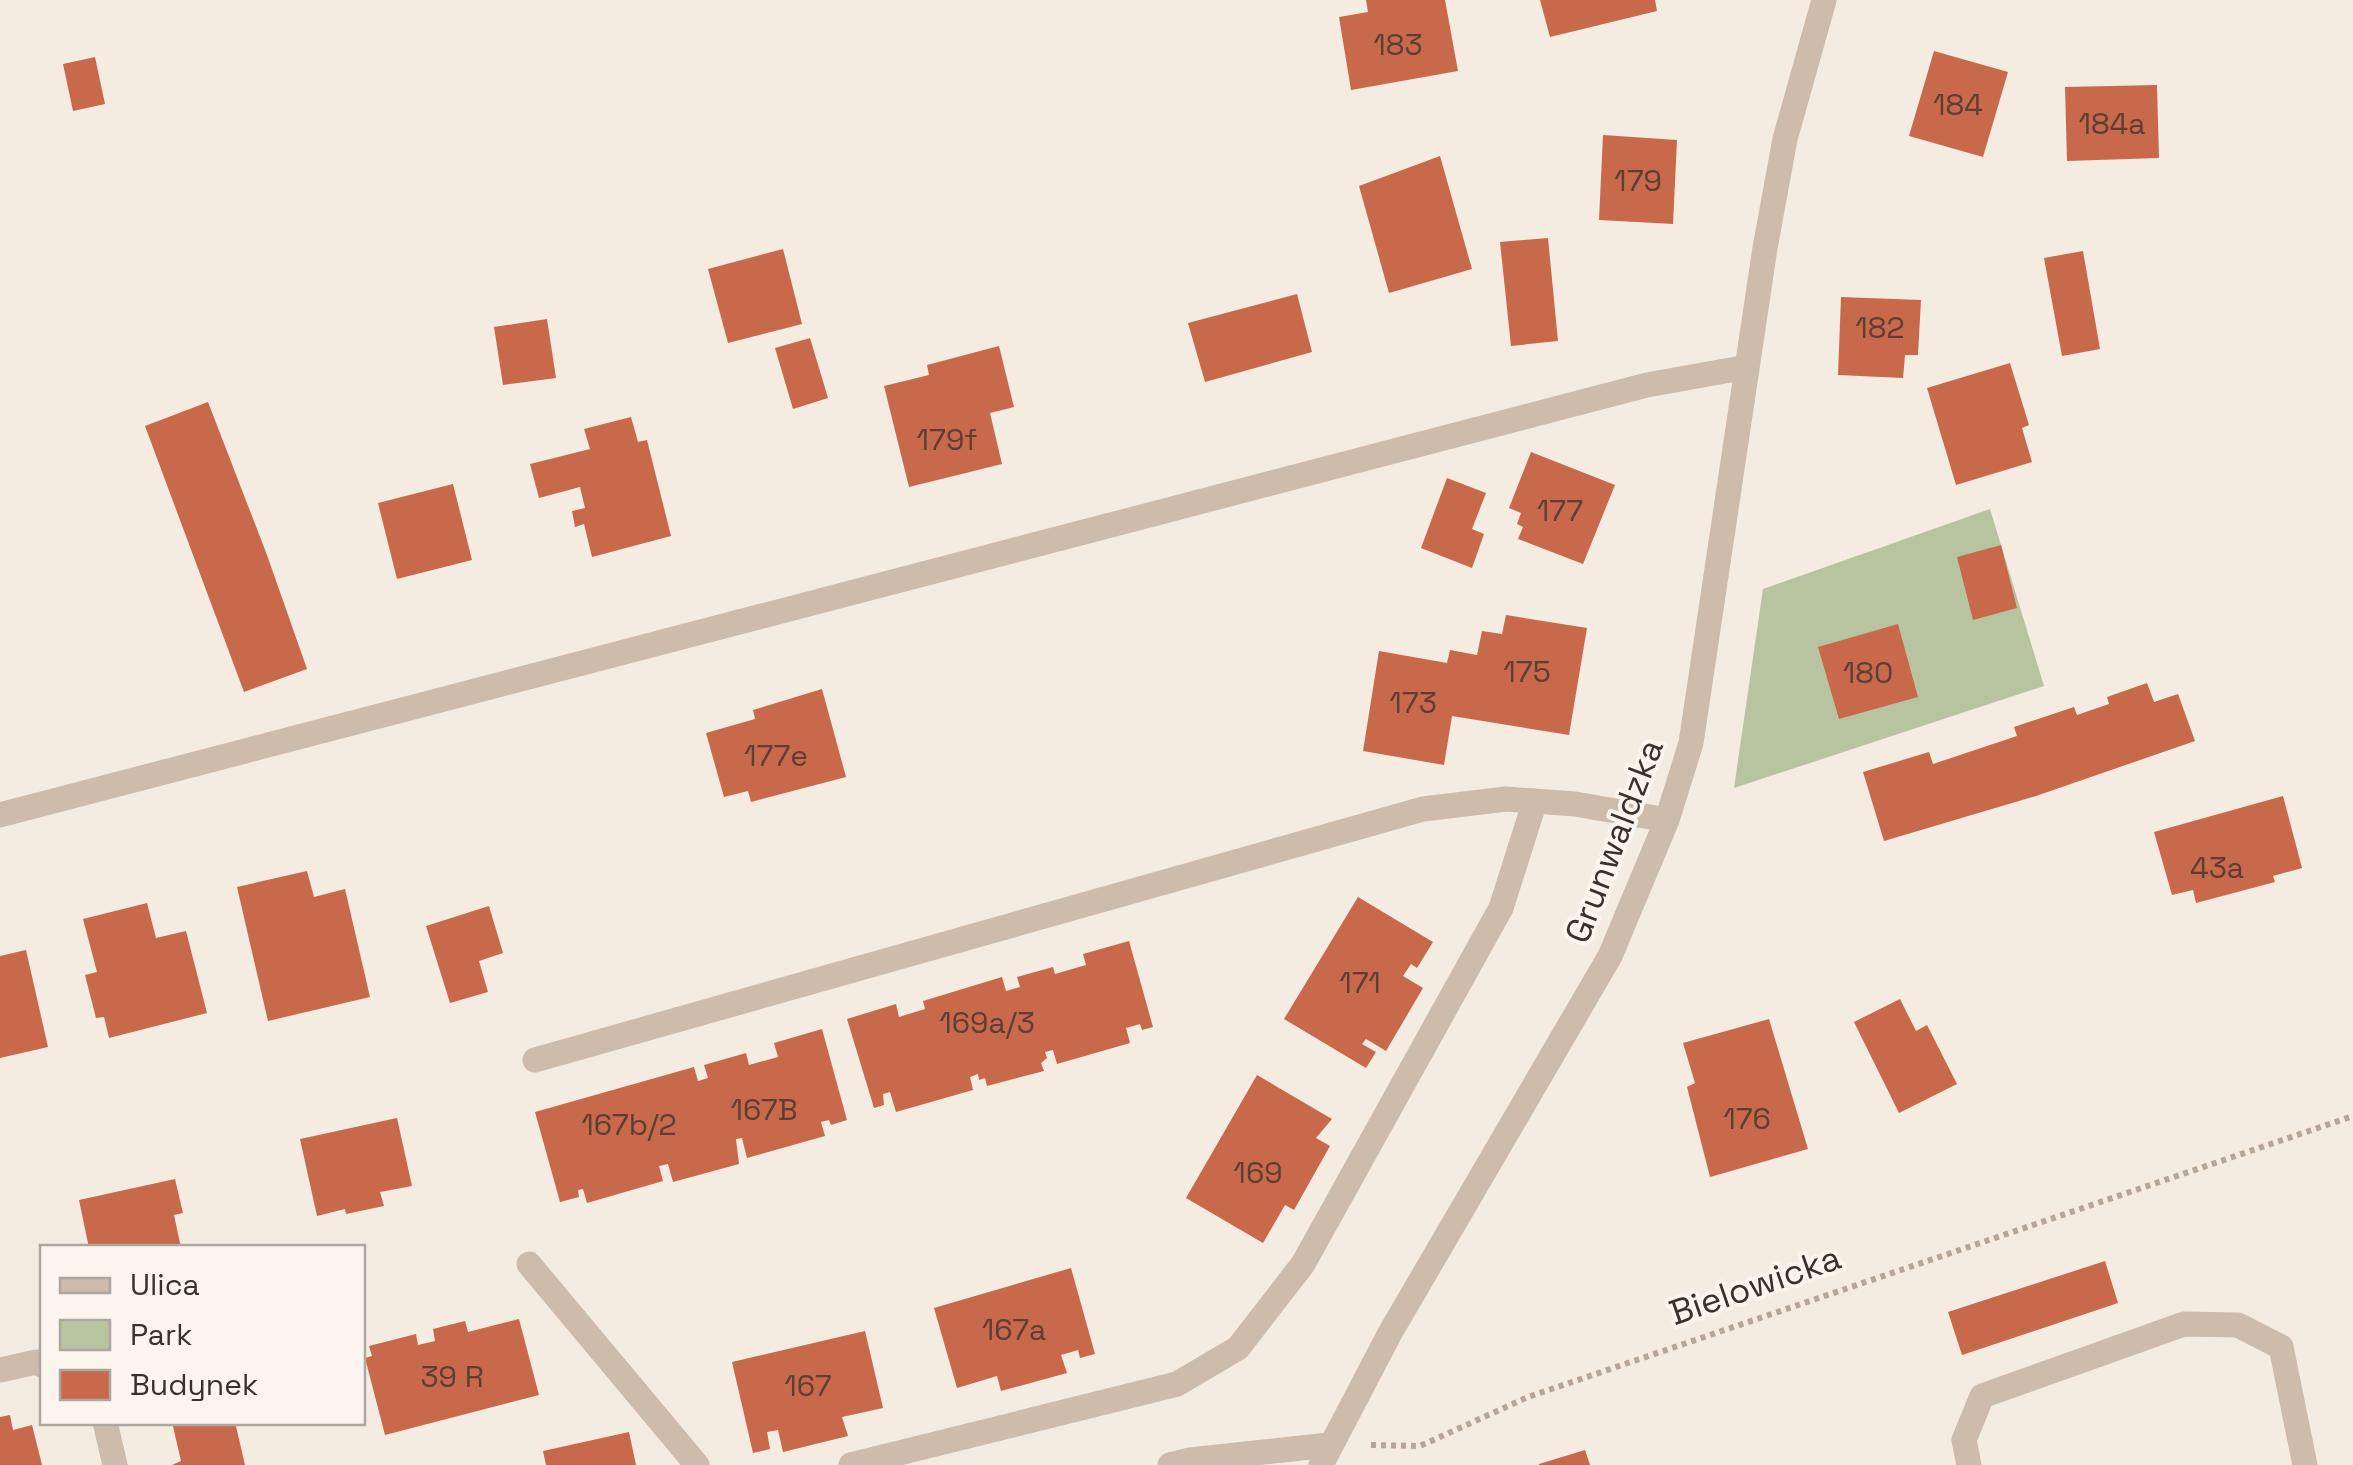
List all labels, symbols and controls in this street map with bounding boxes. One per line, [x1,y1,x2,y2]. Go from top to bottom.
house number: 183 [1373,25,1423,64]
house number: 184 [1933,85,1983,124]
house number: 184a [2078,104,2146,143]
house number: 179 [1614,161,1662,200]
house number: 182 [1855,308,1905,347]
house number: 179f [916,420,978,459]
house number: 177 [1537,491,1583,530]
house number: 175 [1503,652,1551,691]
house number: 180 [1843,653,1893,692]
house number: 173 [1389,683,1437,722]
street label: Grunwaldzka [1555,733,1673,949]
house number: 177e [744,736,808,775]
house number: 43a [2190,848,2244,887]
house number: 171 [1339,963,1381,1002]
house number: 169a/3 [939,1003,1035,1042]
house number: 167B [730,1090,798,1129]
house number: 176 [1723,1099,1771,1138]
house number: 167b/2 [581,1105,677,1144]
house number: 169 [1233,1153,1283,1192]
street label: Bielowicka [1664,1235,1846,1335]
legend [40,1245,365,1425]
text: Ulica [130,1265,200,1304]
house number: 167a [982,1310,1046,1349]
text: Park [130,1315,192,1354]
house number: 39 R [420,1357,484,1396]
text: Budynek [130,1365,258,1404]
house number: 167 [784,1366,832,1405]

